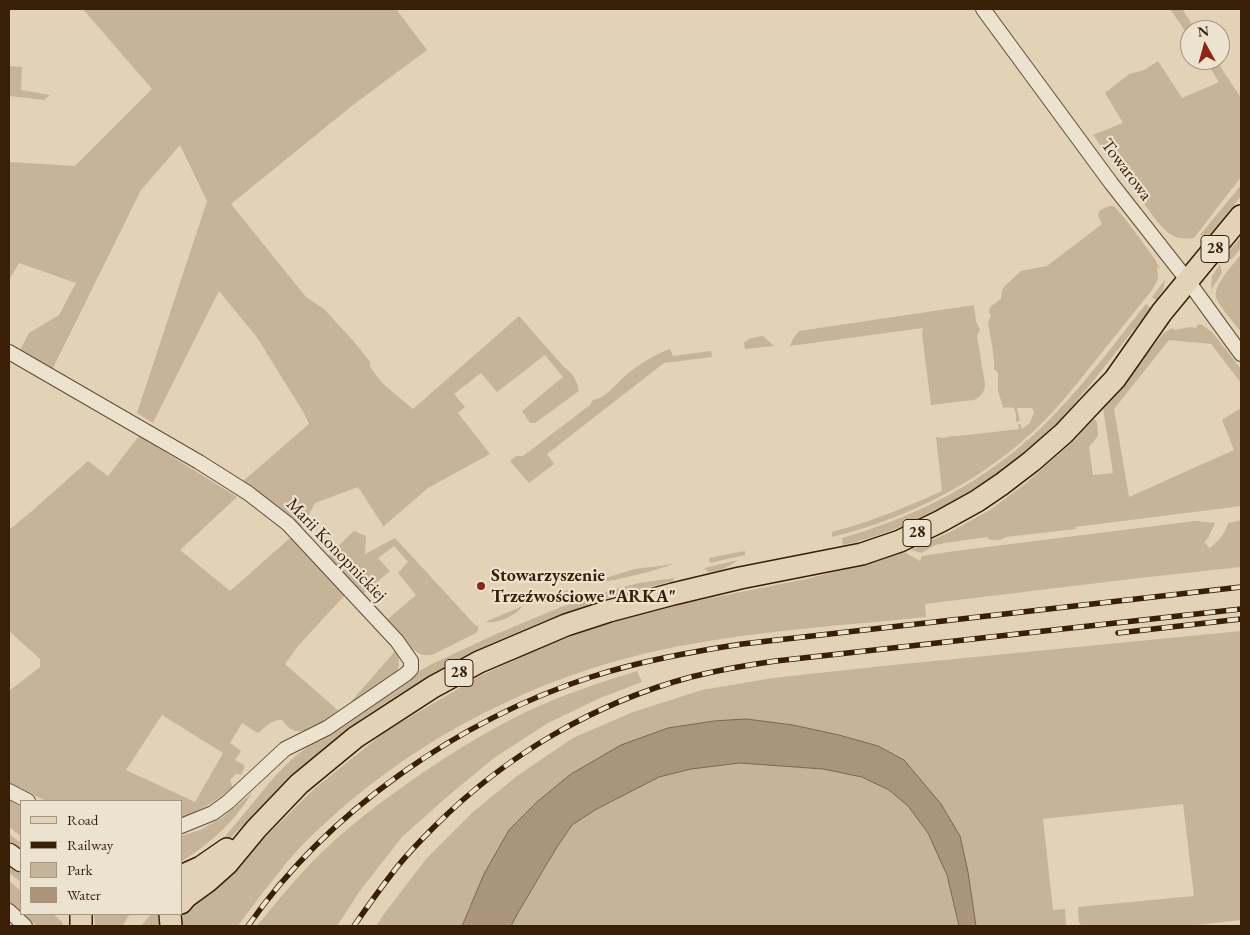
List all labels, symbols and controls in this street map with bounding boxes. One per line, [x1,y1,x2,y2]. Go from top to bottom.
north arrow [1180,20,1230,70]
text: N [1197,21,1210,41]
street label: Towarowa [1096,135,1156,205]
road number: 28 [1201,235,1229,262]
street label: Marii Konopnickiej [281,494,391,606]
road number: 28 [903,520,931,546]
place label: Stowarzyszenie Trzeźwościowe "ARKA" [491,565,676,608]
marker: Stowarzyszenie Trzeźwościowe "ARKA" [475,580,487,592]
road number: 28 [445,660,473,686]
legend [20,800,182,915]
text: Road [67,810,98,829]
text: Railway [67,835,113,854]
text: Park [67,860,93,879]
text: Water [67,885,101,904]

